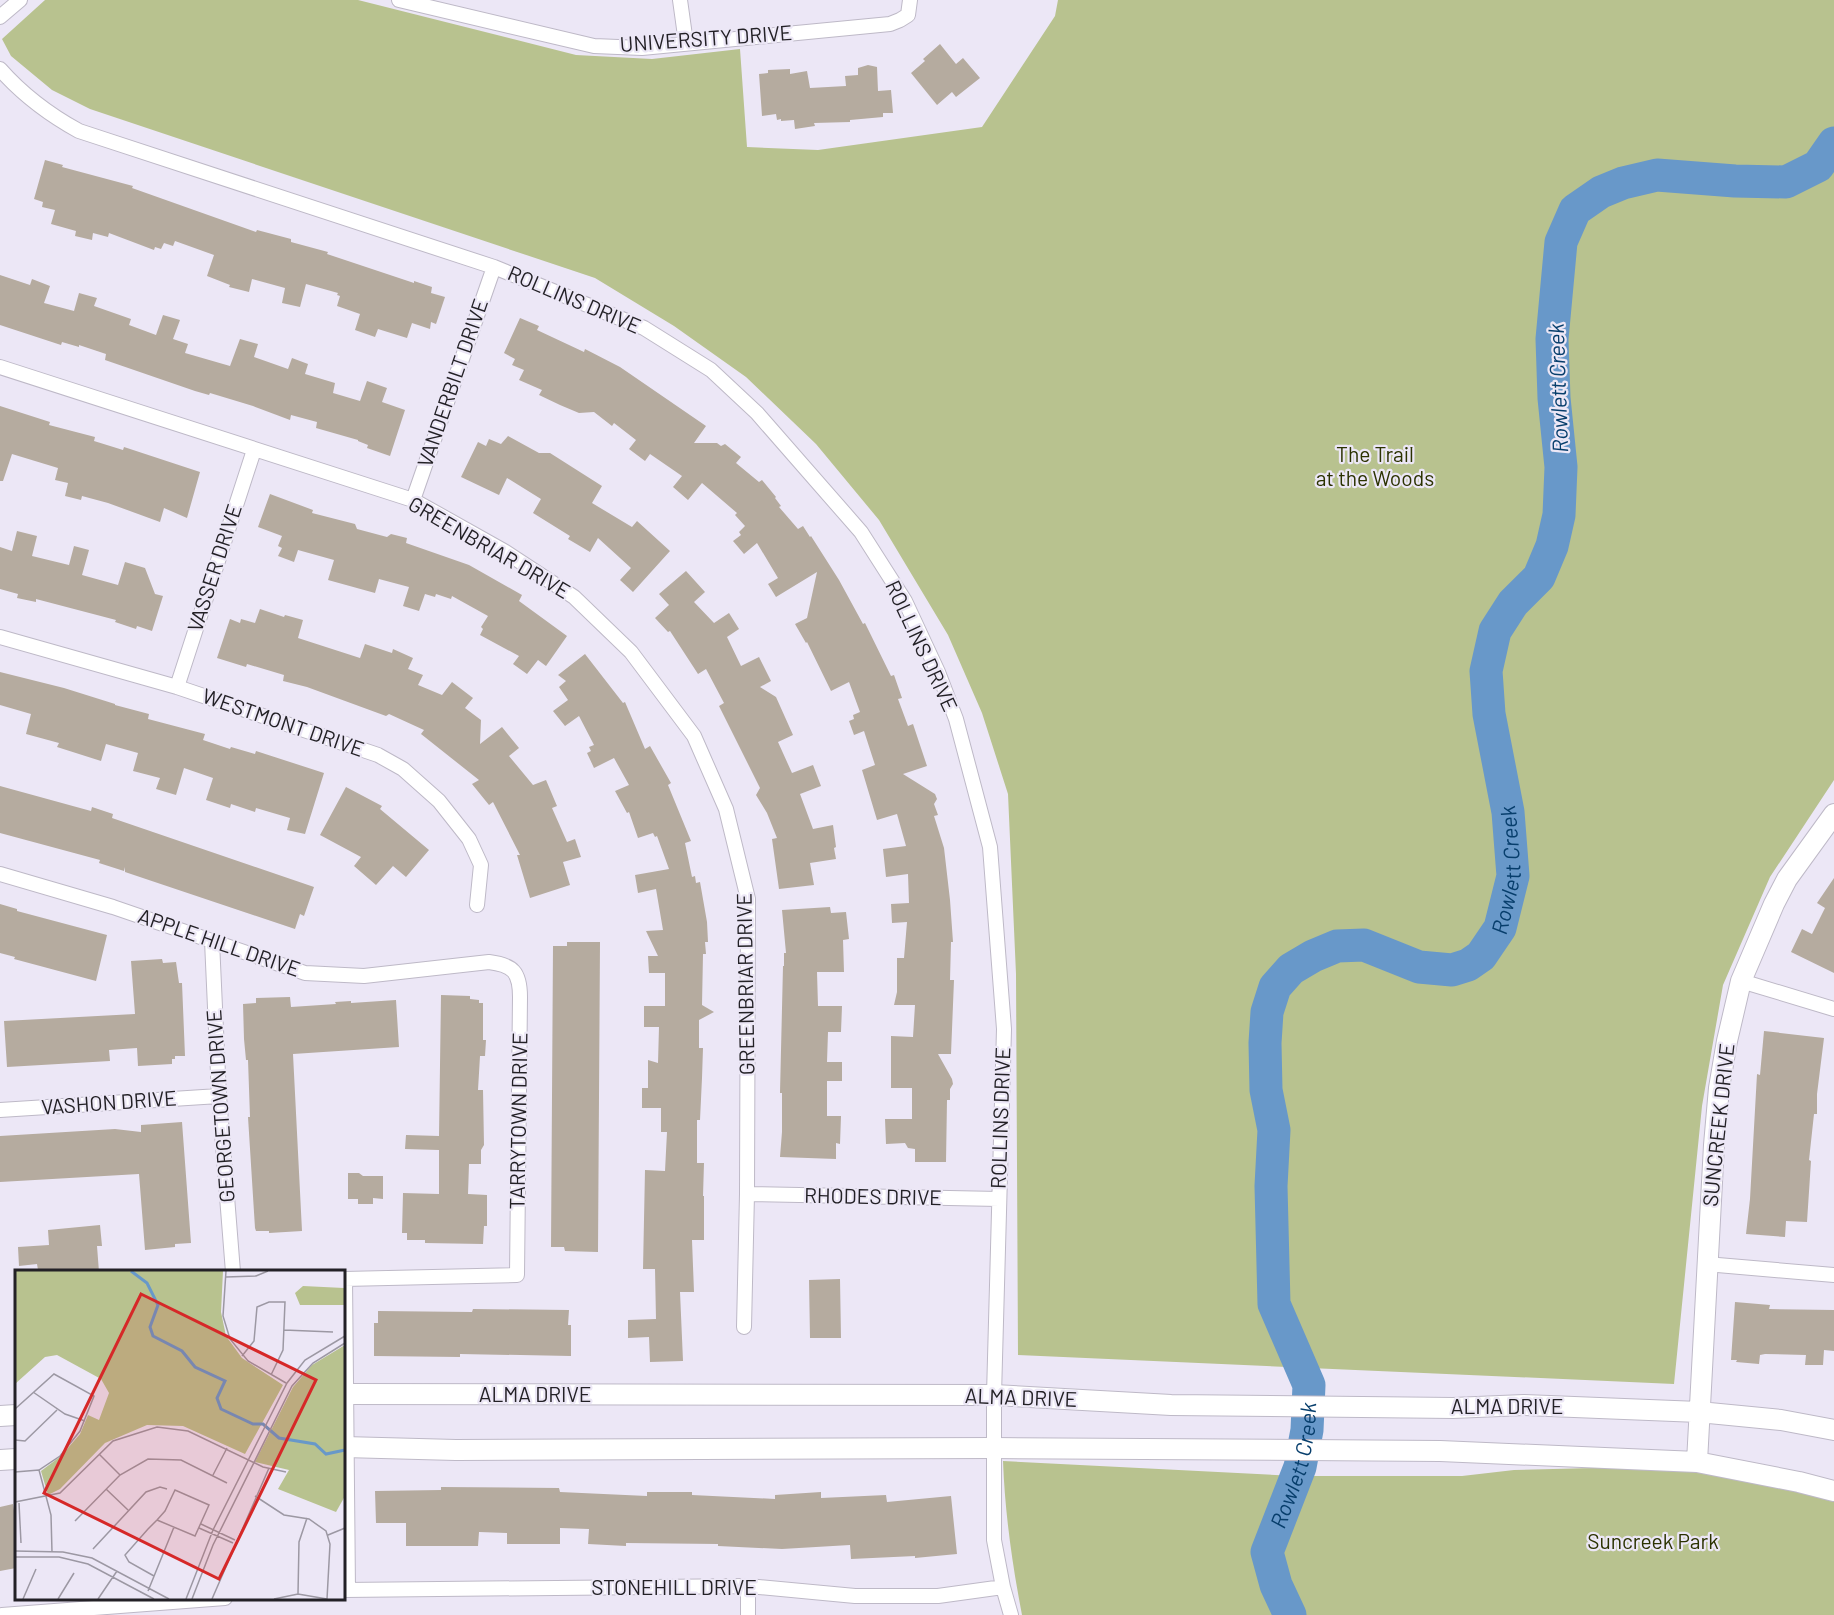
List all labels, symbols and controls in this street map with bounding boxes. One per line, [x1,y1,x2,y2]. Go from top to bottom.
street label: UNIVERSITY DRIVE [619,19,793,56]
street label: ROLLINS DRIVE [504,259,645,338]
street label: VANDERBILT DRIVE [411,295,492,470]
water label: Rowlett Creek [1542,323,1572,453]
park label: The Trail at the Woods [1316,441,1434,490]
street label: GREENBRIAR DRIVE [405,490,575,603]
street label: VASSER DRIVE [181,501,246,635]
street label: ROLLINS DRIVE [881,576,964,715]
street label: WESTMONT DRIVE [199,682,367,761]
water label: Rowlett Creek [1485,804,1525,937]
street label: GREENBRIAR DRIVE [730,893,759,1075]
street label: APPLE HILL DRIVE [135,902,304,981]
street label: GEORGETOWN DRIVE [200,1009,239,1203]
street label: TARRYTOWN DRIVE [503,1032,532,1210]
street label: SUNCREEK DRIVE [1696,1042,1739,1208]
street label: ROLLINS DRIVE [985,1047,1014,1189]
street label: VASHON DRIVE [40,1084,178,1119]
street label: RHODES DRIVE [804,1182,942,1209]
inset map [15,1270,345,1600]
street label: ALMA DRIVE [479,1381,591,1406]
street label: ALMA DRIVE [964,1382,1078,1411]
street label: ALMA DRIVE [1451,1393,1563,1418]
water label: Rowlett Creek [1264,1401,1320,1531]
park label: Suncreek Park [1587,1528,1719,1553]
street label: STONEHILL DRIVE [591,1574,757,1599]

